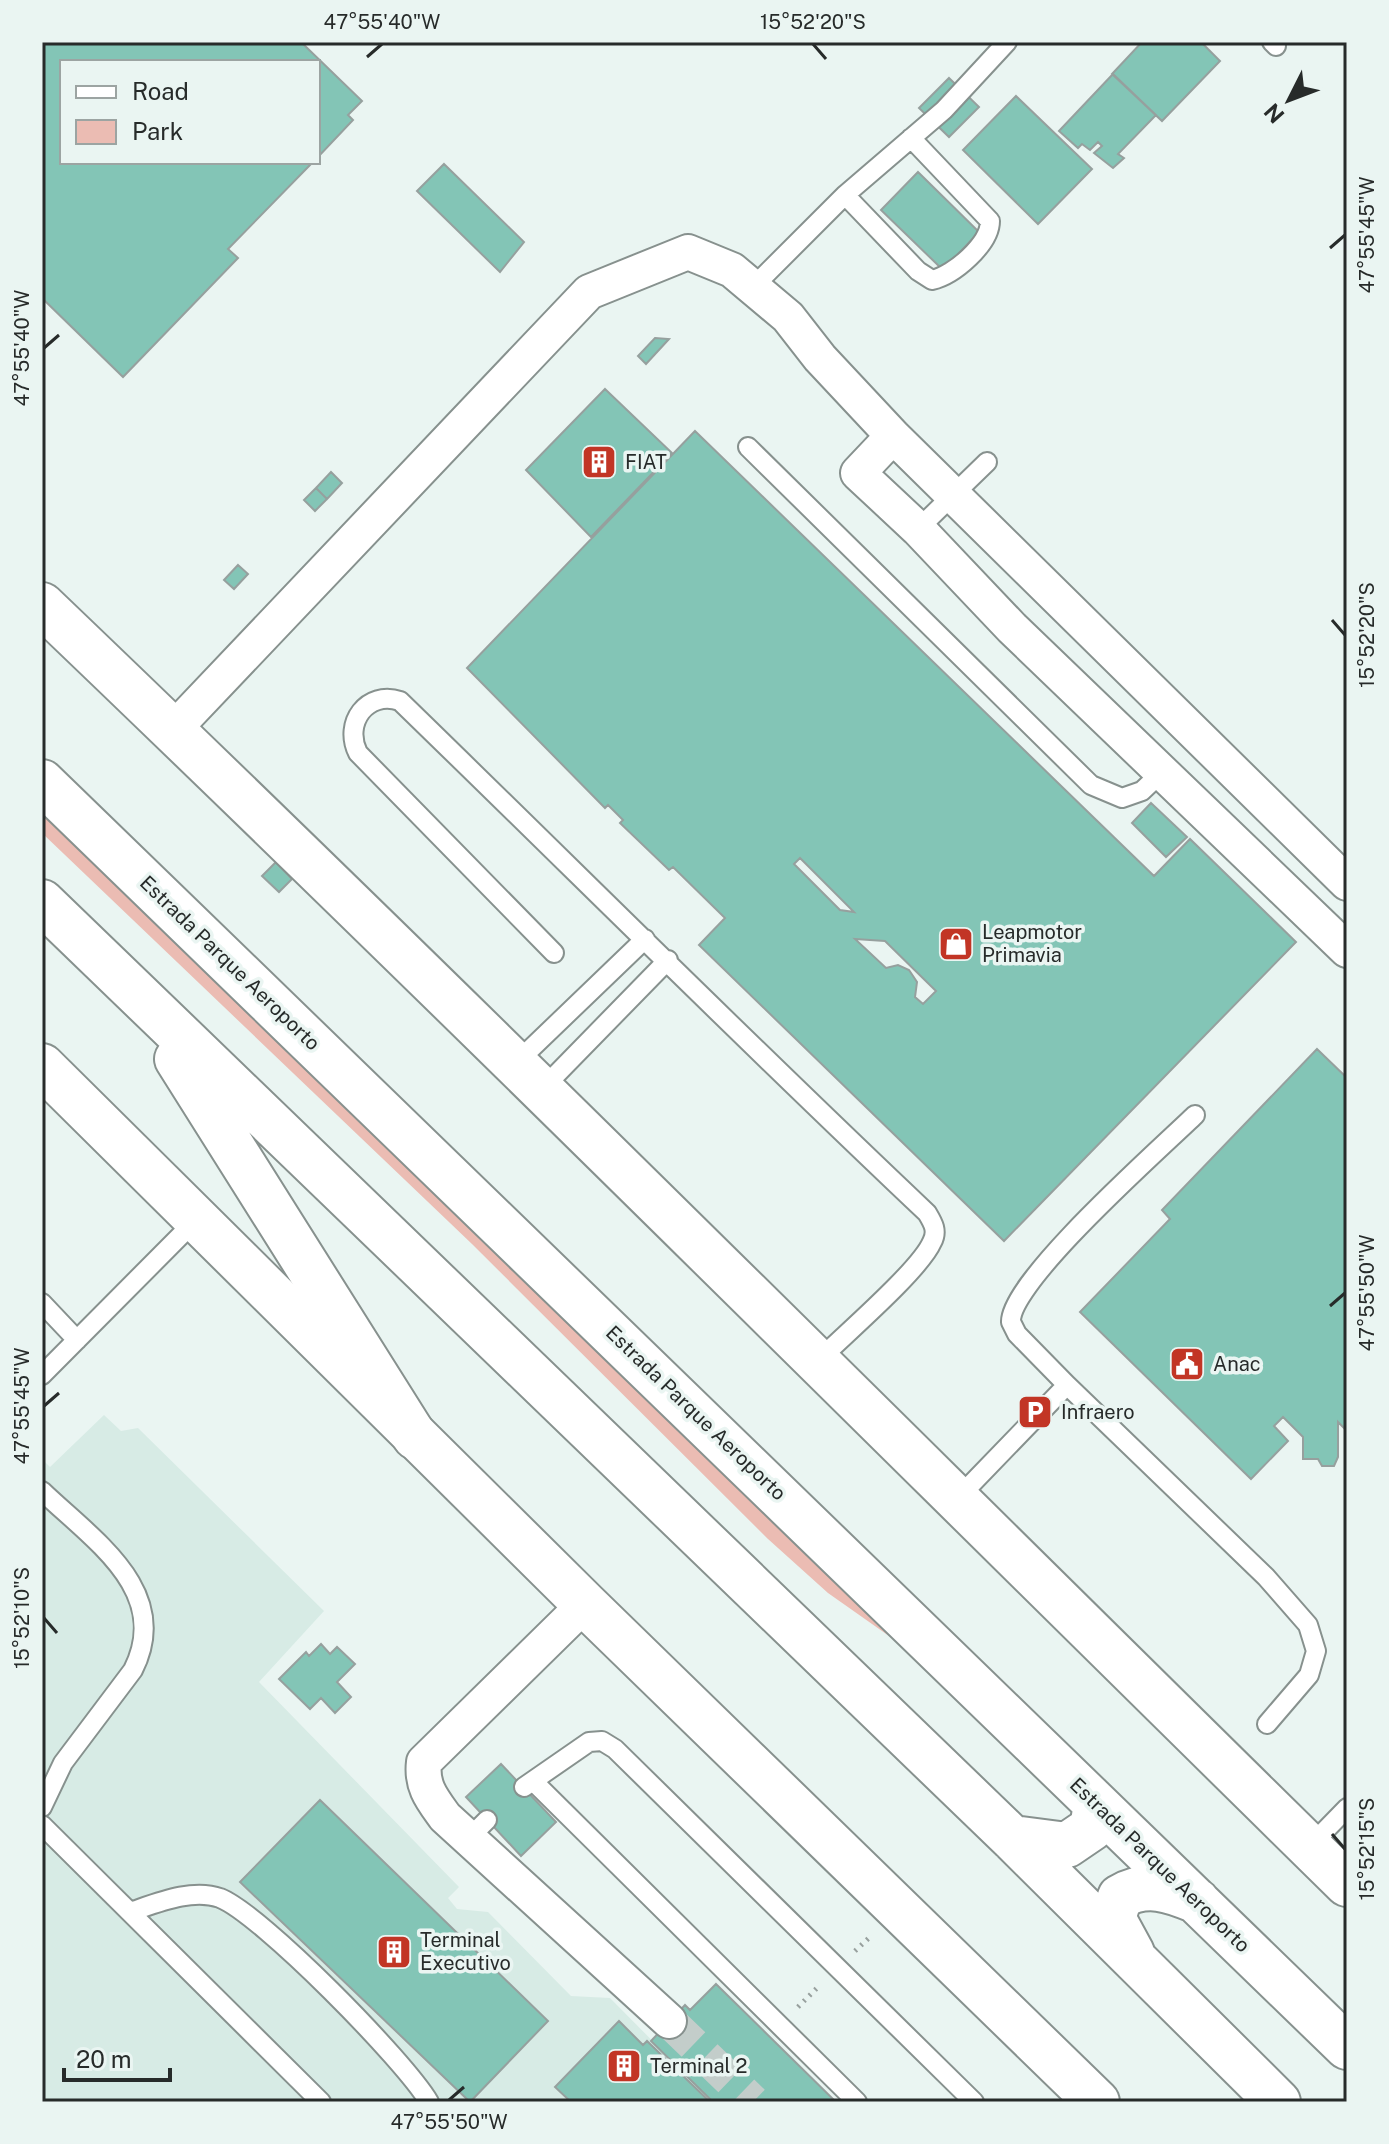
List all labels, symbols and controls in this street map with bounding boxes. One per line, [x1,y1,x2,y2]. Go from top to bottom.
text: 47°55'40"W [324,10,440,34]
text: 15°52'20"S [760,10,866,34]
legend [60,60,320,164]
north arrow [1249,60,1329,140]
text: Road [132,77,189,105]
text: N [1259,98,1290,128]
text: Park [132,117,183,145]
text: 47°55'45"W [1355,176,1379,294]
text: 47°55'40"W [10,290,34,406]
building icon: FIAT [580,443,618,481]
place label: FIAT [625,450,667,474]
text: 15°52'20"S [1355,582,1379,688]
street label: Estrada Parque Aeroporto [135,871,325,1055]
place label: Leapmotor Primavia [982,920,1082,967]
shop icon: Leapmotor Primavia [937,925,975,963]
text: 47°55'50"W [1355,1234,1379,1352]
street label: Estrada Parque Aeroporto [601,1321,791,1505]
public building icon: Anac [1168,1345,1206,1383]
text: 47°55'45"W [10,1347,34,1465]
place label: Anac [1213,1352,1261,1376]
parking icon: Infraero [1016,1393,1054,1431]
place label: Infraero [1061,1400,1135,1424]
text: 15°52'10"S [10,1567,34,1669]
street label: Estrada Parque Aeroporto [1065,1773,1255,1957]
text: 15°52'15"S [1355,1798,1379,1900]
place label: Terminal Executivo [420,1928,511,1975]
building icon: Terminal Executivo [375,1933,413,1971]
scale bar [64,2032,170,2082]
text: 20 m [76,2045,132,2073]
building icon: Terminal 2 [605,2047,643,2085]
place label: Terminal 2 [650,2054,747,2078]
text: 47°55'50"W [390,2110,508,2134]

